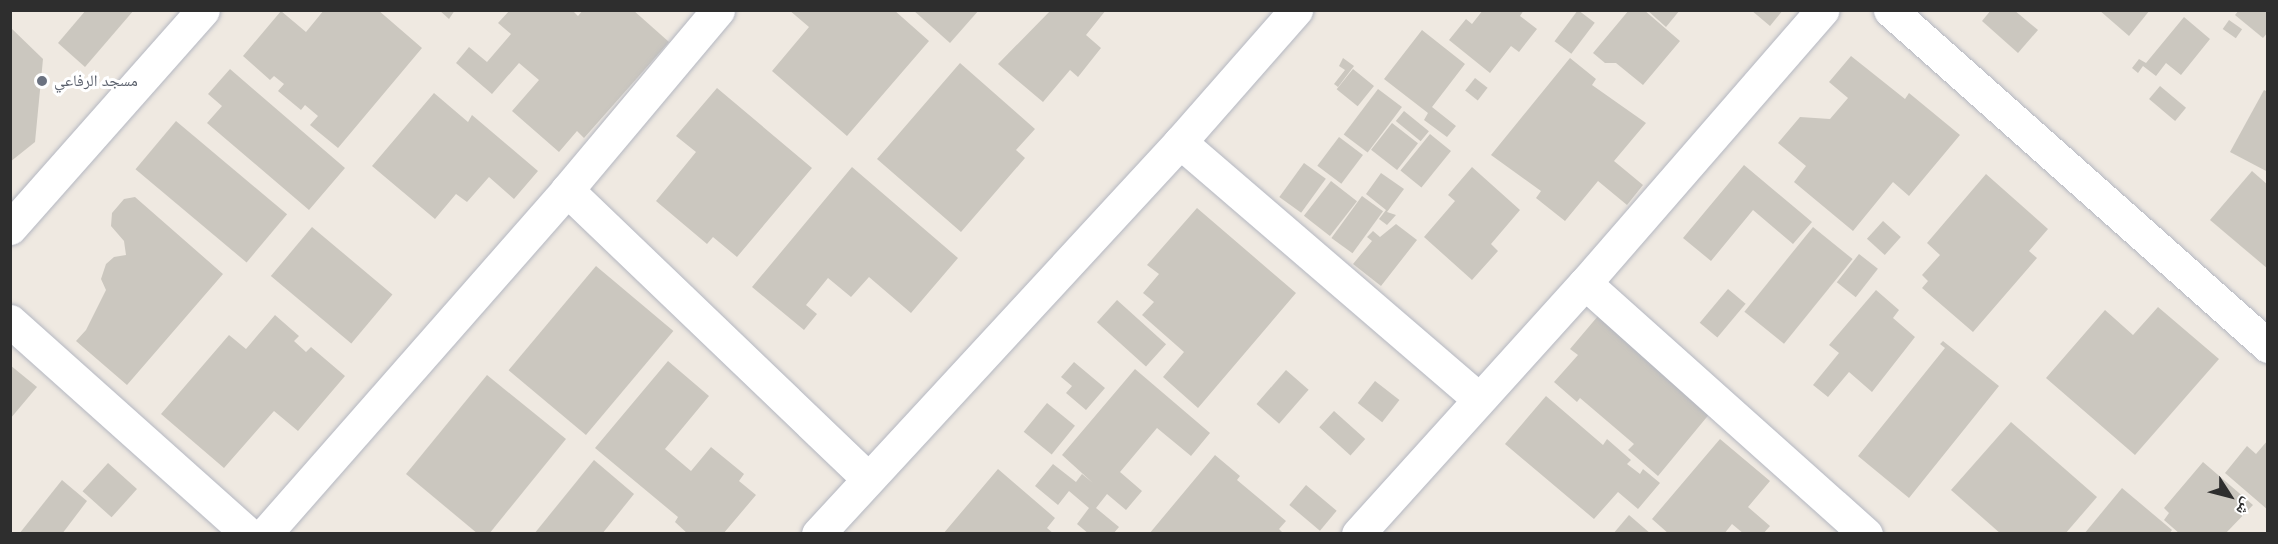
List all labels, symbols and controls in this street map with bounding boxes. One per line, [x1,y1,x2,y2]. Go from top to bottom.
place label: مسجد الرفاعي [54,71,138,91]
marker: مسجد الرفاعي [35,74,49,88]
north arrow [2200,466,2260,526]
text: ش [2232,494,2258,519]

